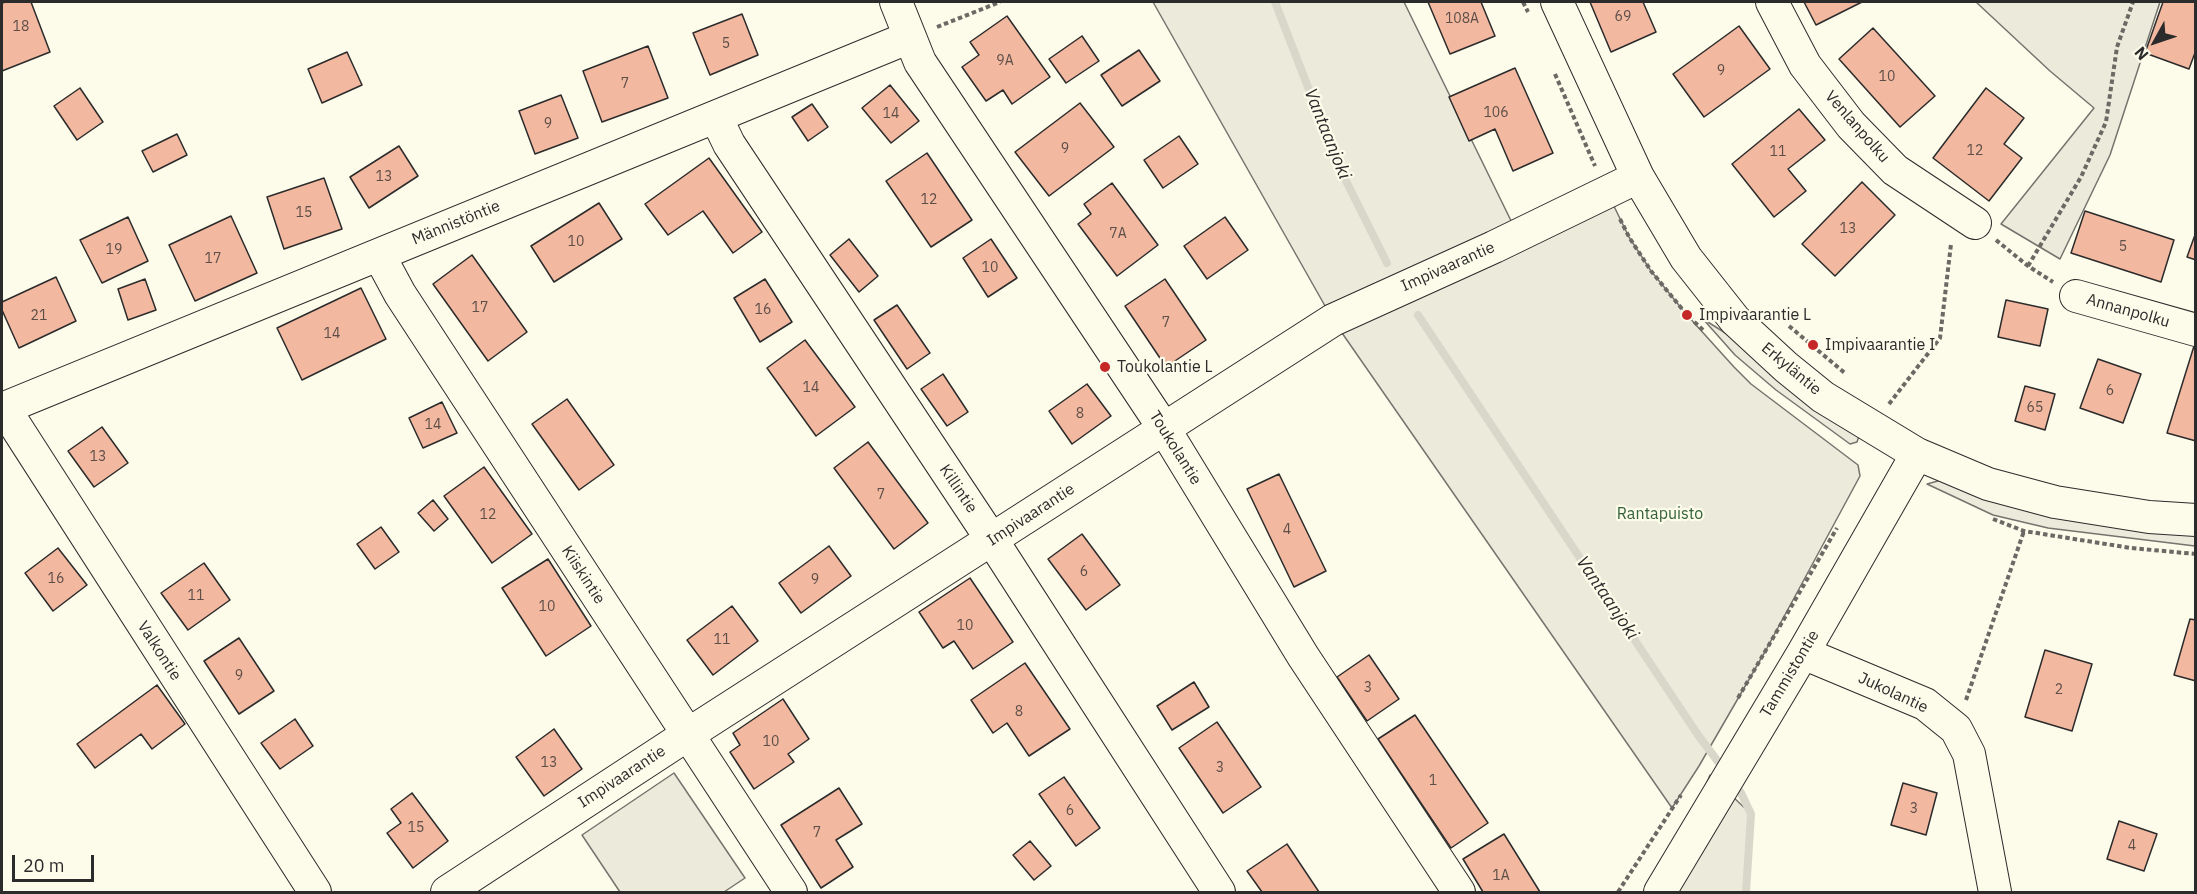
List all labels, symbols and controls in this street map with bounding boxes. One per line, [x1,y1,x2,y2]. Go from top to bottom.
house number: 69 [1615,9,1631,25]
house number: 108A [1445,11,1479,27]
north arrow [2125,12,2185,72]
house number: 18 [13,19,29,35]
house number: 5 [722,36,730,52]
text: N [2130,43,2153,64]
house number: 9A [996,53,1014,69]
house number: 9 [1717,63,1725,79]
house number: 10 [1879,69,1895,85]
house number: 7 [621,76,629,92]
water label: Vantaanjoki [1299,85,1355,183]
street label: Venlanpolku [1821,87,1893,167]
house number: 106 [1483,105,1509,121]
house number: 14 [883,106,899,122]
house number: 9 [544,116,552,132]
house number: 9 [1061,141,1069,157]
house number: 12 [1967,143,1983,159]
house number: 11 [1770,144,1786,160]
house number: 13 [376,169,392,185]
house number: 12 [921,192,937,208]
street label: Männistöntie [409,197,503,249]
house number: 15 [296,205,312,221]
house number: 13 [1840,221,1856,237]
house number: 7A [1109,226,1127,242]
house number: 10 [568,234,584,250]
street label: Impivaarantie [1398,238,1498,296]
house number: 5 [2119,239,2127,255]
house number: 19 [106,242,122,258]
house number: 17 [205,251,221,267]
house number: 10 [982,260,998,276]
street label: Annanpolku [2084,290,2172,332]
house number: 17 [472,300,488,316]
house number: 16 [755,302,771,318]
place label: Impivaarantie L [1699,305,1811,325]
house number: 21 [31,308,47,324]
marker: Impivaarantie L [1680,308,1694,322]
house number: 7 [1162,315,1170,331]
house number: 14 [324,326,340,342]
place label: Impivaarantie I [1825,335,1935,355]
marker: Impivaarantie I [1806,338,1820,352]
street label: Erkyläntie [1757,339,1825,399]
place label: Toukolantie L [1117,357,1212,377]
marker: Toukolantie L [1098,360,1112,374]
house number: 14 [803,380,819,396]
house number: 6 [2106,383,2114,399]
house number: 65 [2027,400,2043,416]
house number: 8 [1076,406,1084,422]
street label: Toukolantie [1145,407,1205,489]
house number: 14 [425,417,441,433]
house number: 13 [90,449,106,465]
street label: Killintie [935,461,981,517]
street label: Impivaarantie [984,480,1078,550]
house number: 7 [877,487,885,503]
park label: Rantapuisto [1617,504,1703,524]
house number: 12 [480,507,496,523]
house number: 4 [1283,522,1291,538]
street label: Kiiskintie [557,542,609,608]
water label: Vantaanjoki [1571,552,1643,644]
house number: 6 [1080,564,1088,580]
house number: 16 [48,571,64,587]
house number: 9 [811,572,819,588]
house number: 11 [188,588,204,604]
house number: 10 [539,599,555,615]
street label: Valkontie [133,618,185,684]
house number: 10 [957,618,973,634]
street label: Tammistontie [1756,627,1824,721]
house number: 11 [714,632,730,648]
house number: 9 [235,668,243,684]
street label: Jukolantie [1855,669,1931,717]
house number: 3 [1364,680,1372,696]
house number: 2 [2055,682,2063,698]
house number: 8 [1015,704,1023,720]
house number: 10 [763,734,779,750]
street label: Impivaarantie [575,742,669,812]
house number: 13 [541,755,557,771]
house number: 3 [1216,760,1224,776]
house number: 1 [1429,773,1437,789]
house number: 3 [1910,801,1918,817]
house number: 6 [1066,803,1074,819]
house number: 15 [408,820,424,836]
house number: 7 [813,825,821,841]
house number: 4 [2128,838,2136,854]
scale bar [15,843,98,881]
text: 20 m [23,854,65,877]
house number: 1A [1492,868,1510,884]

